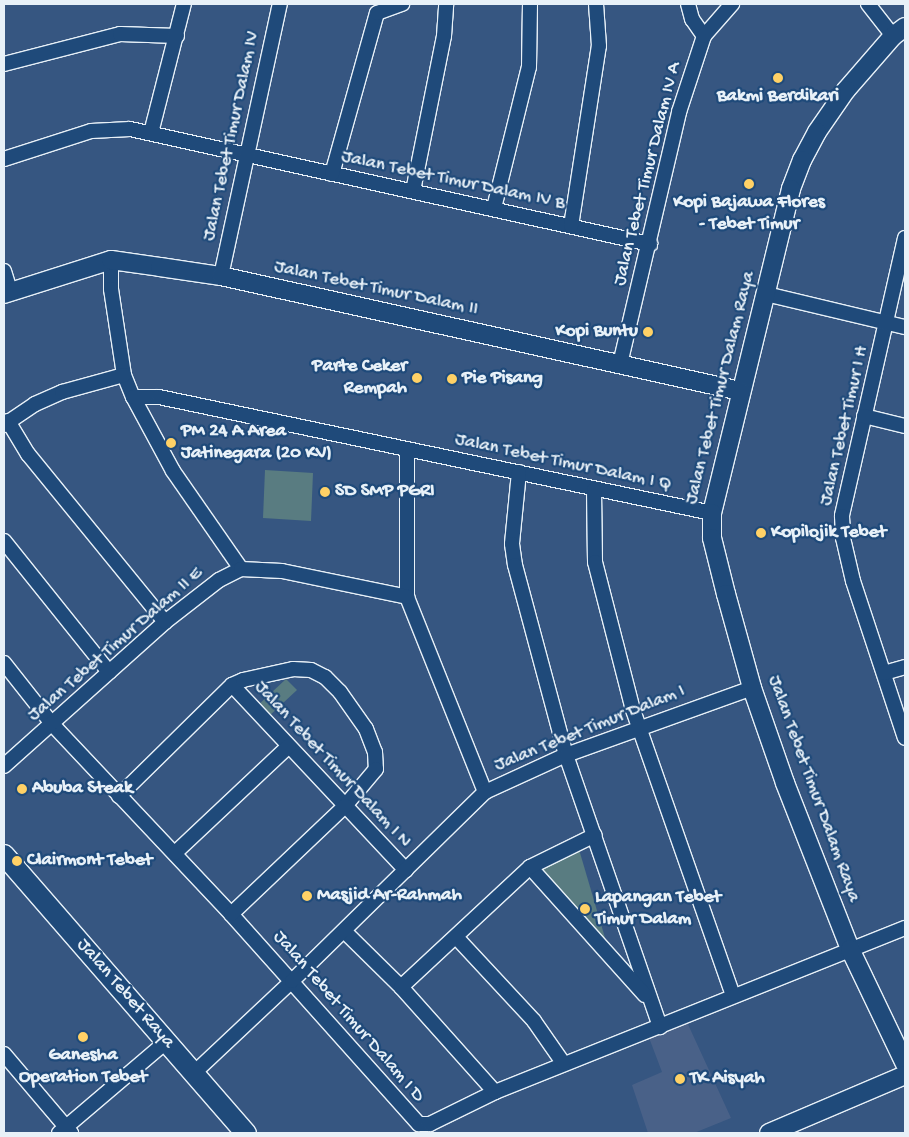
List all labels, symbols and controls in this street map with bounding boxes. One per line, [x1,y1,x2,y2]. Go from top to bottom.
street label: Jalan Tebet Timur Dalam IV [199,29,265,243]
street label: Jalan Tebet Timur Dalam IV A [609,60,687,288]
marker: Bakmi Berdikari [772,72,784,84]
place label: Bakmi Berdikari [717,86,839,108]
street label: Jalan Tebet Timur Dalam IV B [339,146,567,216]
marker: Kopi Bajawa Flores - Tebet Timur [743,178,755,190]
place label: Kopi Bajawa Flores - Tebet Timur [673,192,825,236]
street label: Jalan Tebet Timur Dalam II [272,256,480,322]
street label: Jalan Tebet Timur Dalam Raya [681,269,761,507]
place label: Kopi Buntu [555,321,638,343]
marker: Kopi Buntu [642,326,654,338]
street label: Jalan Tebet Timur I H [816,344,874,508]
place label: Parte Ceker Rempah [312,356,407,400]
place label: Pie Pisang [462,368,543,390]
marker: Parte Ceker Rempah [411,372,423,384]
marker: Pie Pisang [446,373,458,385]
place label: PM 24 A Area Jatinegara (20 KV) [181,421,332,465]
street label: Jalan Tebet Timur Dalam I Q [453,429,673,497]
marker: PM 24 A Area Jatinegara (20 KV) [165,437,177,449]
place label: SD SMP PGRI [335,481,435,503]
marker: SD SMP PGRI [319,486,331,498]
place label: Kopilojik Tebet [771,522,886,544]
marker: Kopilojik Tebet [755,527,767,539]
street label: Jalan Tebet Timur Dalam II E [24,563,208,727]
street label: Jalan Tebet Timur Dalam Raya [761,673,865,905]
street label: Jalan Tebet Timur Dalam I N [249,677,415,853]
street label: Jalan Tebet Timur Dalam I [491,680,689,778]
place label: Abuba Steak [32,778,133,800]
marker: Abuba Steak [16,783,28,795]
place label: Clairmont Tebet [27,850,152,872]
marker: Clairmont Tebet [11,855,23,867]
place label: Masjid Ar-Rahmah [317,885,462,907]
place label: Lapangan Tebet Timur Dalam [595,887,721,931]
marker: Masjid Ar-Rahmah [301,890,313,902]
marker: Lapangan Tebet Timur Dalam [579,903,591,915]
street label: Jalan Tebet Timur Dalam I D [267,926,429,1108]
street label: Jalan Tebet Raya [71,934,179,1054]
marker: Ganesha Operation Tebet [77,1031,89,1043]
place label: Ganesha Operation Tebet [19,1045,147,1089]
place label: TK Aisyah [690,1068,765,1090]
marker: TK Aisyah [674,1073,686,1085]

